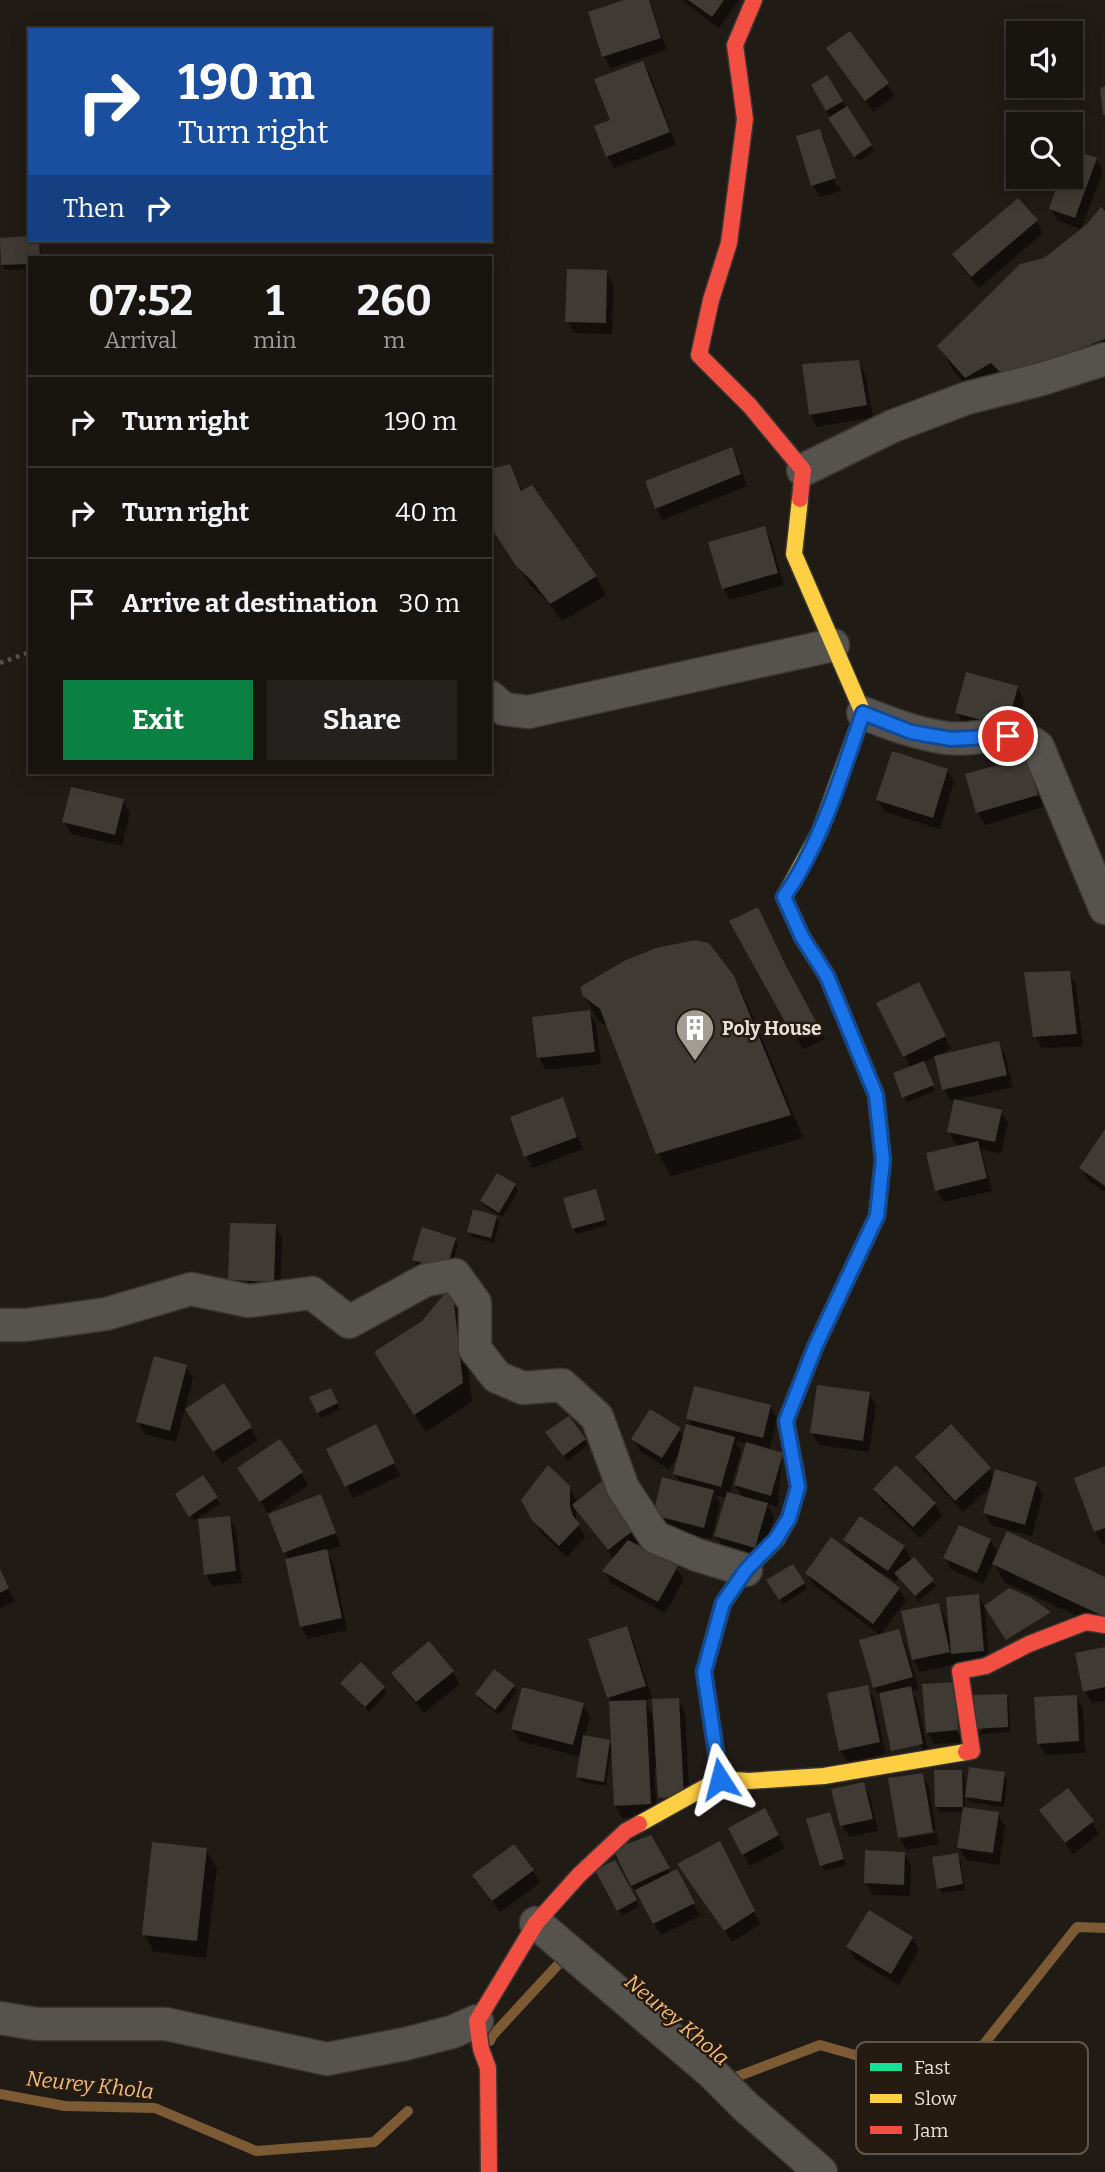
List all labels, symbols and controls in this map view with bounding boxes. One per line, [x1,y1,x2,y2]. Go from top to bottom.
map controls [1006,21,1083,189]
button: sound [1006,21,1083,98]
text: 190 m [178,53,315,112]
icon: right [63,56,154,147]
button: search [1006,112,1083,189]
text: Turn right [178,113,329,151]
icon: right [139,189,177,227]
text: Then [63,193,125,224]
text: 07:52 [88,276,193,326]
text: 1 [266,276,284,326]
text: 260 [357,276,432,326]
text: Arrival [104,326,177,354]
text: min [253,326,297,354]
text: m [383,326,405,354]
icon: right [63,403,101,441]
text: Turn right [122,406,249,437]
text: 190 m [385,406,457,437]
icon: right [63,494,101,532]
text: Turn right [122,497,249,528]
text: 40 m [395,497,457,528]
icon: arrive [63,585,101,623]
text: Arrive at destination [122,588,377,619]
text: 30 m [398,588,460,619]
button: Exit [63,680,253,760]
button: Share [267,680,457,760]
pin [978,706,1038,766]
icon: arrive [989,717,1027,755]
building icon: Poly House [674,1007,716,1062]
place label: Poly House [722,1017,822,1040]
position arrow [683,1742,757,1816]
water label: Neurey Khola [619,1969,735,2071]
legend [856,2042,1088,2154]
text: Fast [914,2056,951,2079]
water label: Neurey Khola [25,2065,155,2105]
text: Slow [914,2087,957,2110]
text: Jam [913,2119,948,2142]

